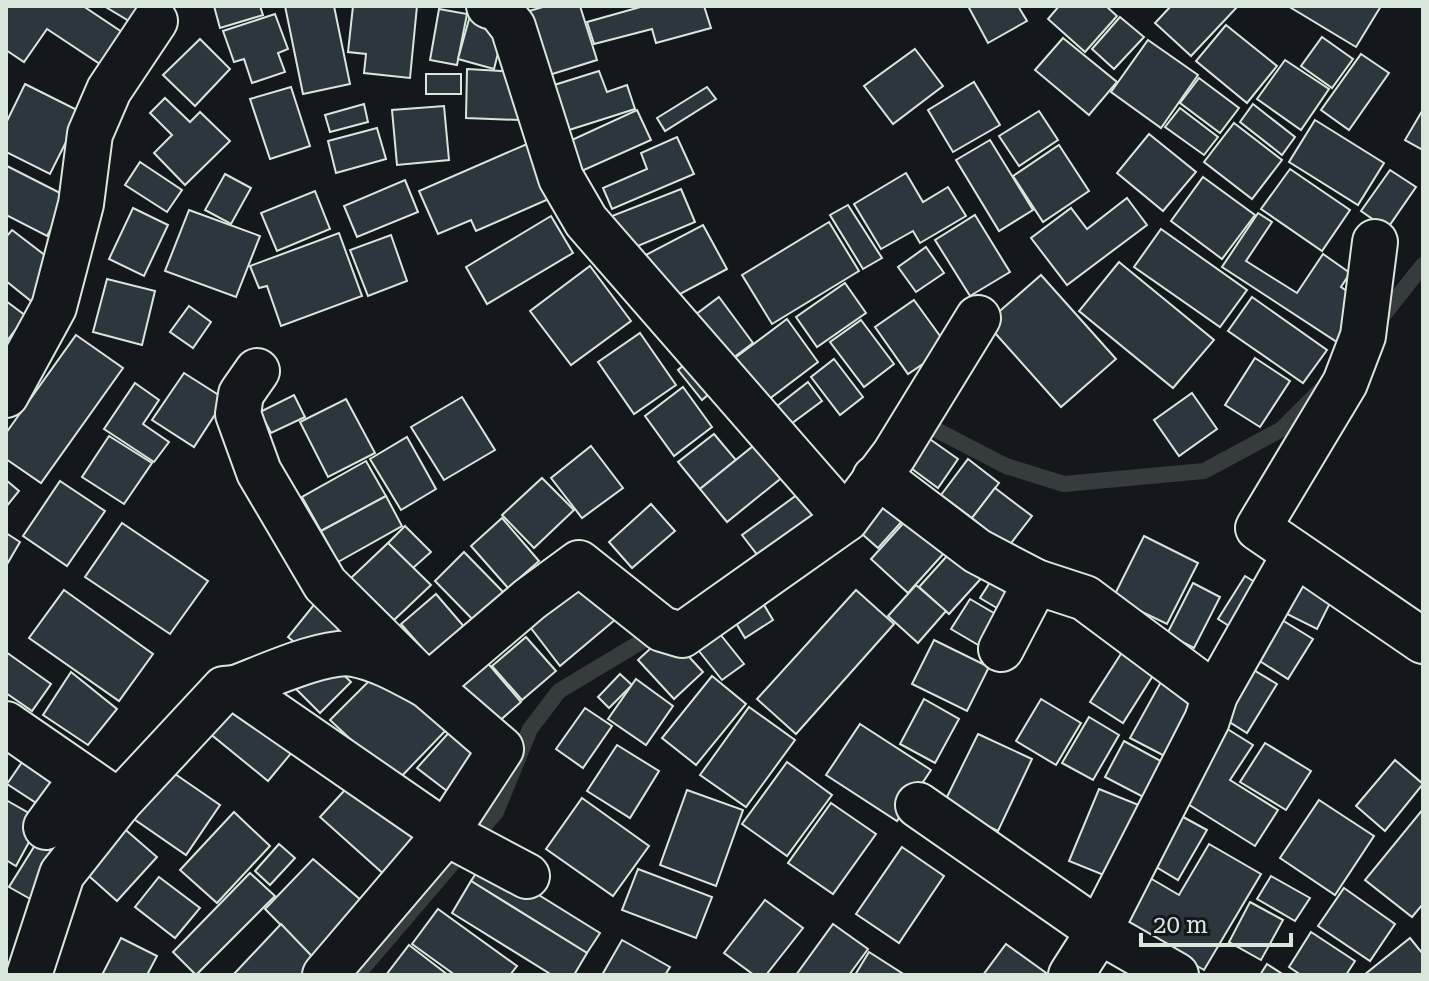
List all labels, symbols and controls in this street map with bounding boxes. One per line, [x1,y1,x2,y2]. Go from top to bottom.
scale bar [1141,897,1291,947]
text: 20 m [1153,911,1208,939]

